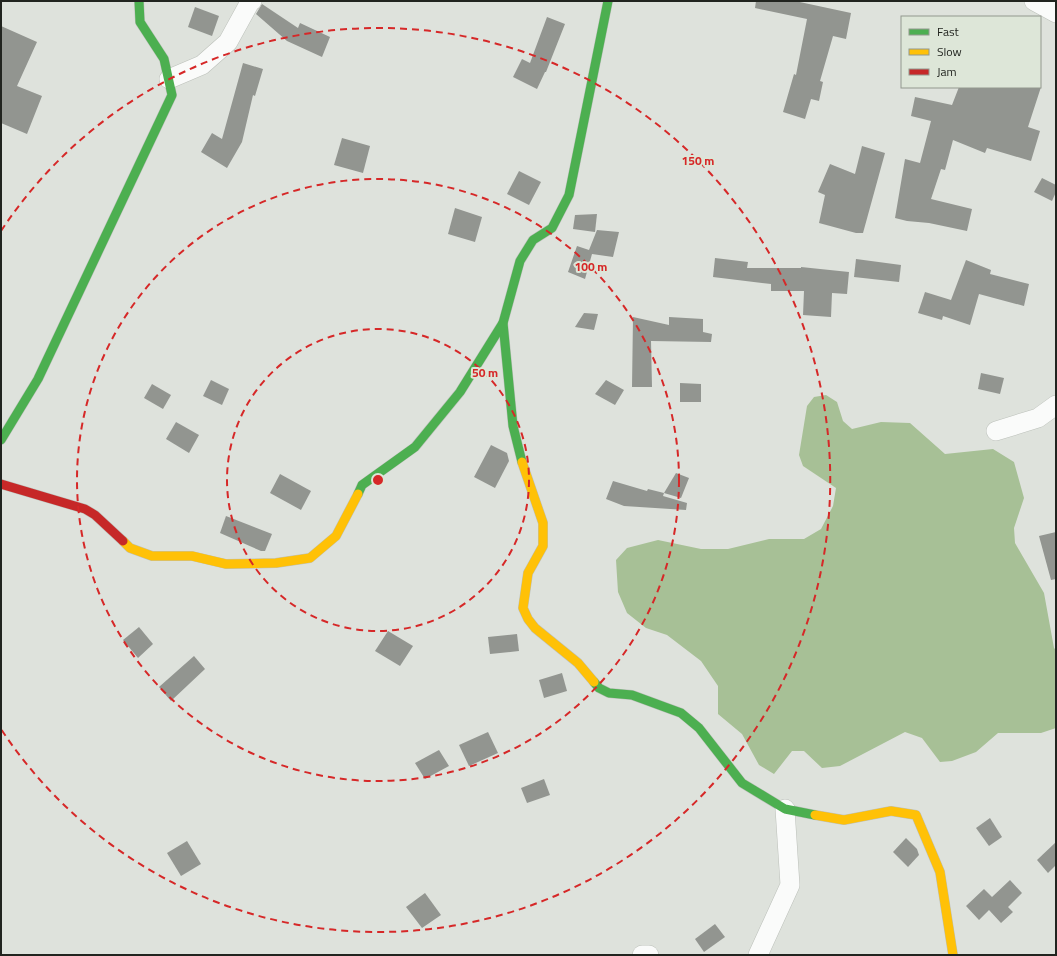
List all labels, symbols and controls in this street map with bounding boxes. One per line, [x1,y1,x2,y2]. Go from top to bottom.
legend [901,16,1041,88]
text: Fast [937,22,960,41]
text: Slow [937,42,962,61]
text: Jam [937,62,957,81]
text: 150 m [682,151,714,170]
text: 100 m [575,257,607,276]
text: 50 m [472,363,498,382]
centre of rings [371,473,385,487]

